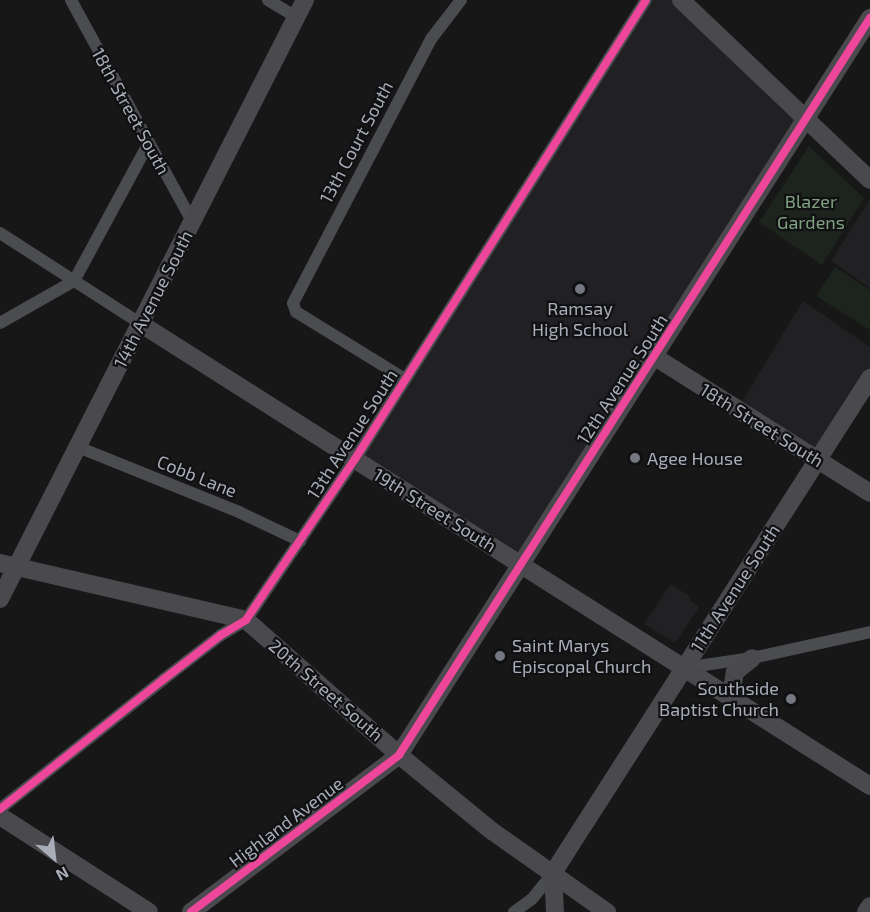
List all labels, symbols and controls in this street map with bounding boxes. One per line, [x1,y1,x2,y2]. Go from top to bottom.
street label: 18th Street South [87,44,175,178]
street label: 13th Court South [315,77,397,207]
park label: Blazer Gardens [777,191,845,234]
street label: 14th Avenue South [109,226,197,372]
marker: Ramsay High School [573,282,587,296]
place label: Ramsay High School [532,298,628,340]
street label: 12th Avenue South [572,310,672,448]
street label: 13th Avenue South [302,365,402,503]
street label: 18th Street South [696,378,828,472]
place label: Agee House [647,447,743,469]
street label: Cobb Lane [154,450,240,502]
marker: Agee House [628,451,642,465]
street label: 19th Street South [370,464,500,556]
street label: 11th Avenue South [686,520,784,656]
street label: 20th Street South [264,635,388,745]
place label: Saint Marys Episcopal Church [512,635,652,678]
marker: Saint Marys Episcopal Church [493,649,507,663]
place label: Southside Baptist Church [659,678,779,720]
marker: Southside Baptist Church [784,692,798,706]
street label: Highland Avenue [225,772,347,872]
north arrow [24,828,84,888]
text: N [53,863,72,885]

